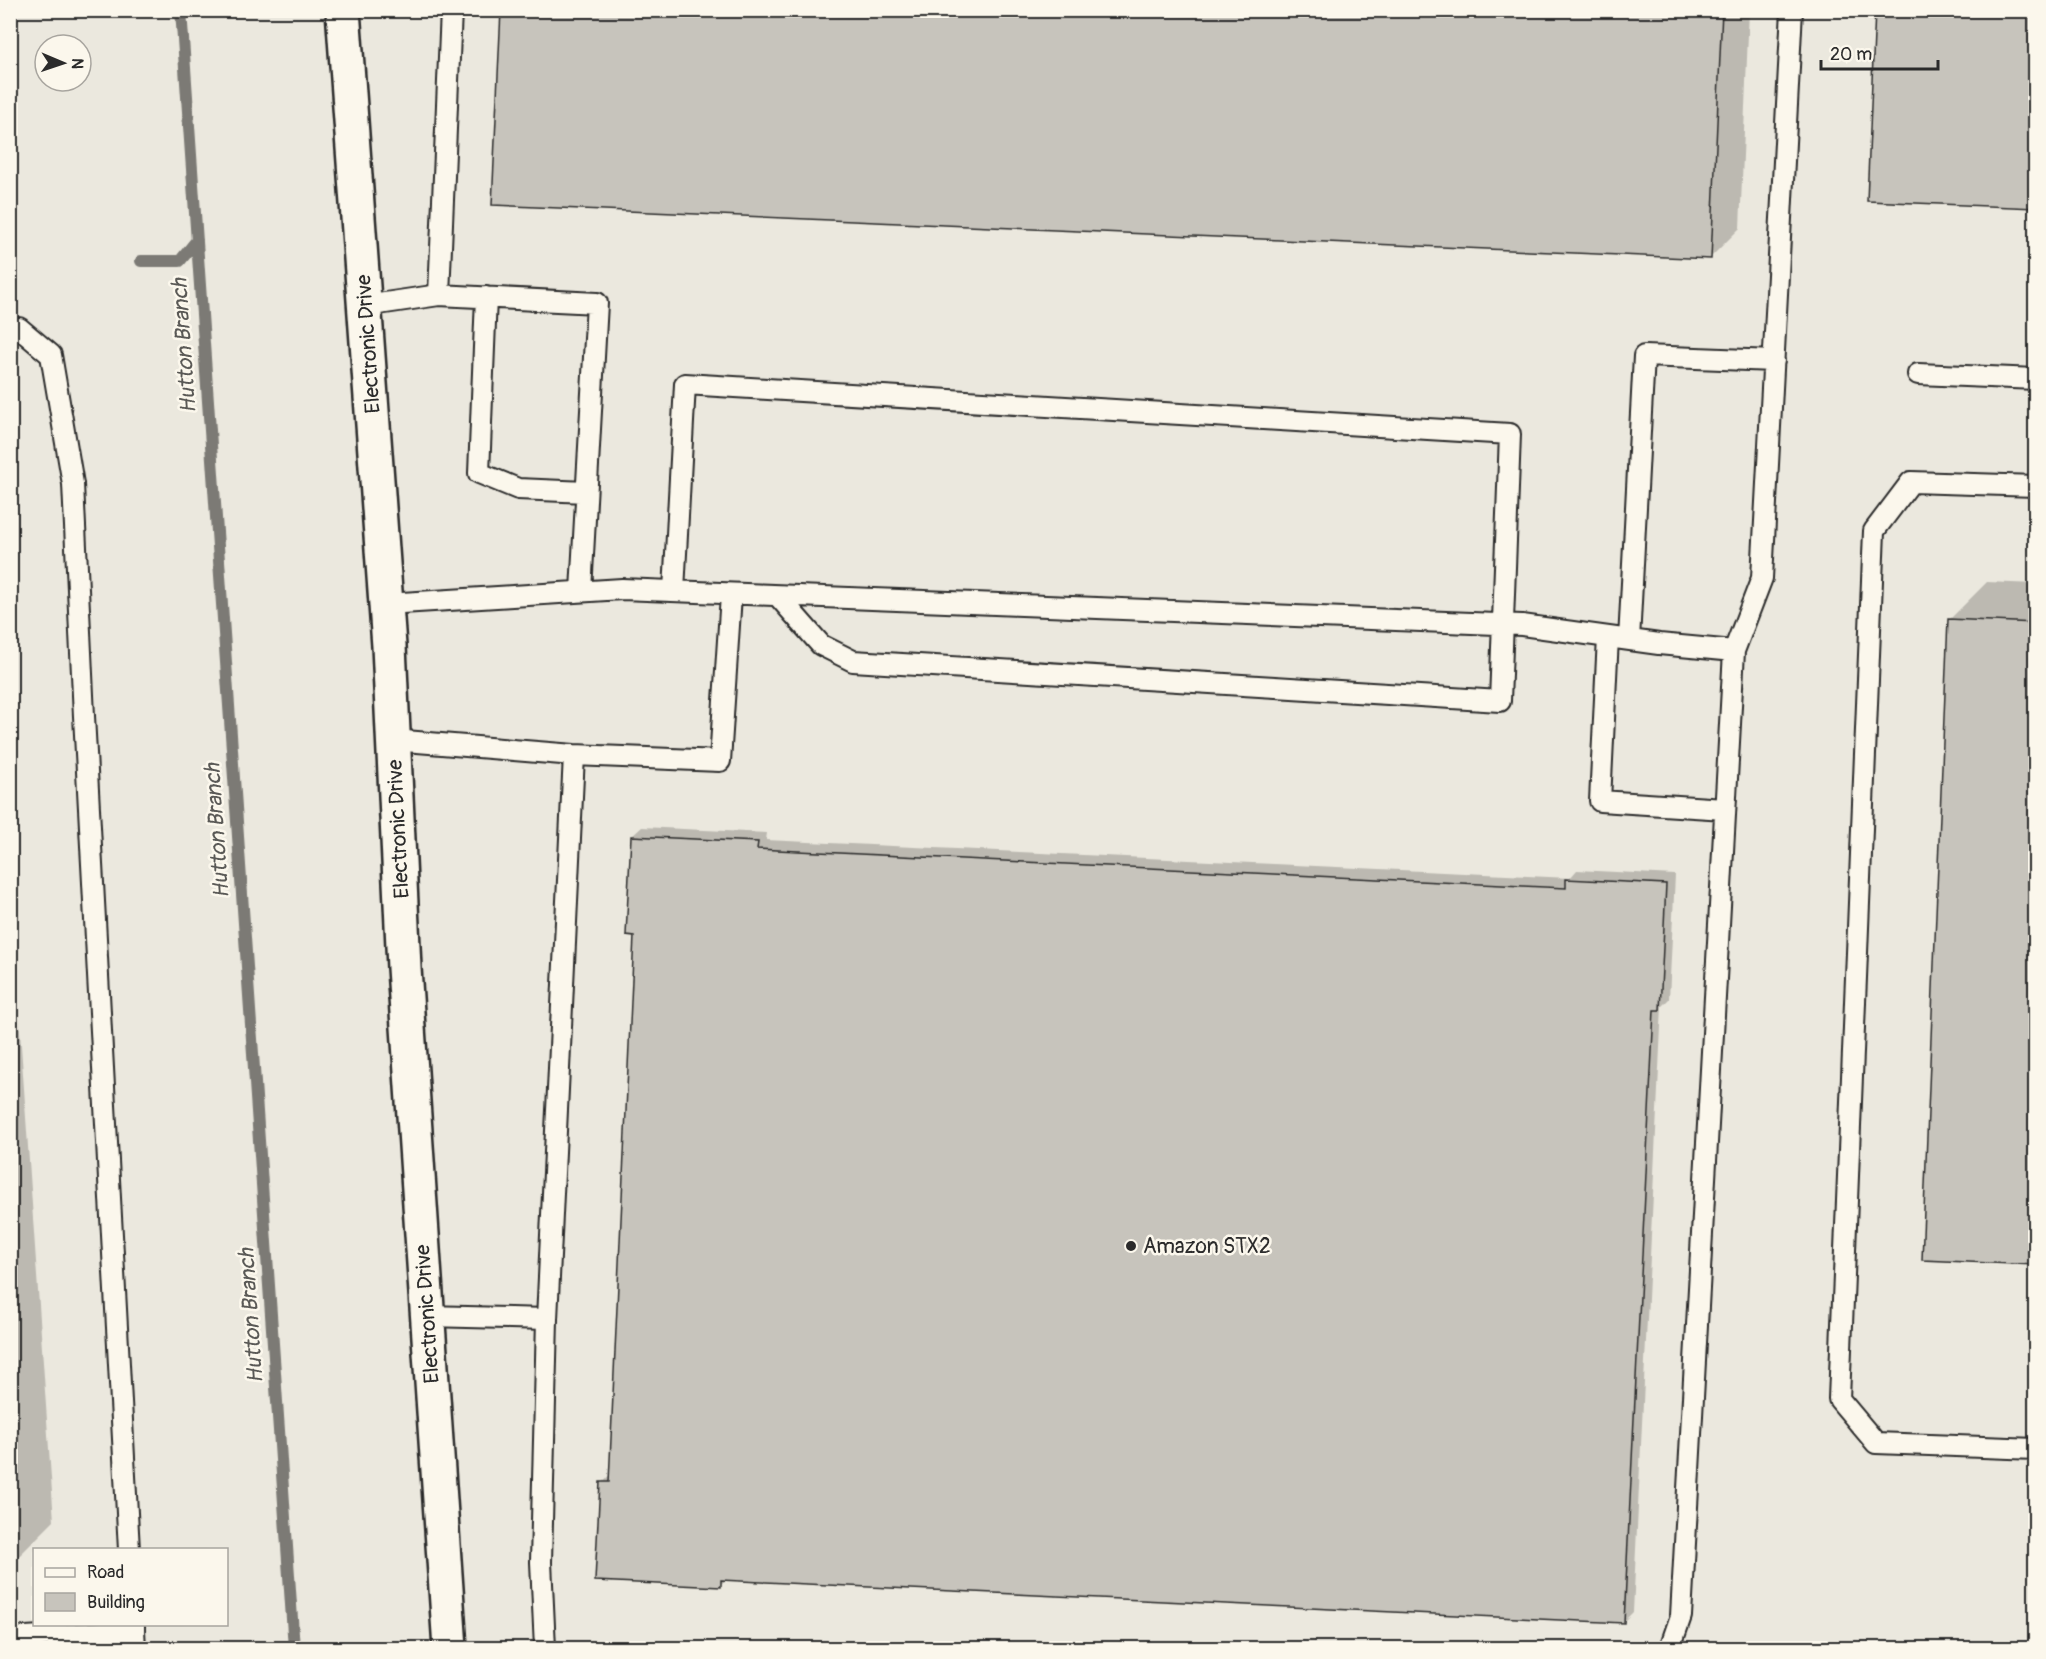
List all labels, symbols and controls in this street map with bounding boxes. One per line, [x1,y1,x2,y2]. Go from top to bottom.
north arrow [33,33,93,93]
scale bar [1821,33,1938,71]
text: 20 m [1830,43,1872,66]
text: N [67,58,87,69]
street label: Electronic Drive [350,273,387,414]
water label: Hutton Branch [165,276,203,414]
street label: Electronic Drive [381,758,416,899]
water label: Hutton Branch [198,761,236,899]
place label: Amazon STX2 [1143,1233,1271,1260]
marker: Amazon STX2 [1124,1239,1138,1253]
street label: Electronic Drive [409,1243,446,1384]
water label: Hutton Branch [232,1246,270,1384]
legend [33,1548,228,1626]
text: Road [87,1561,124,1584]
text: Building [87,1591,145,1614]

